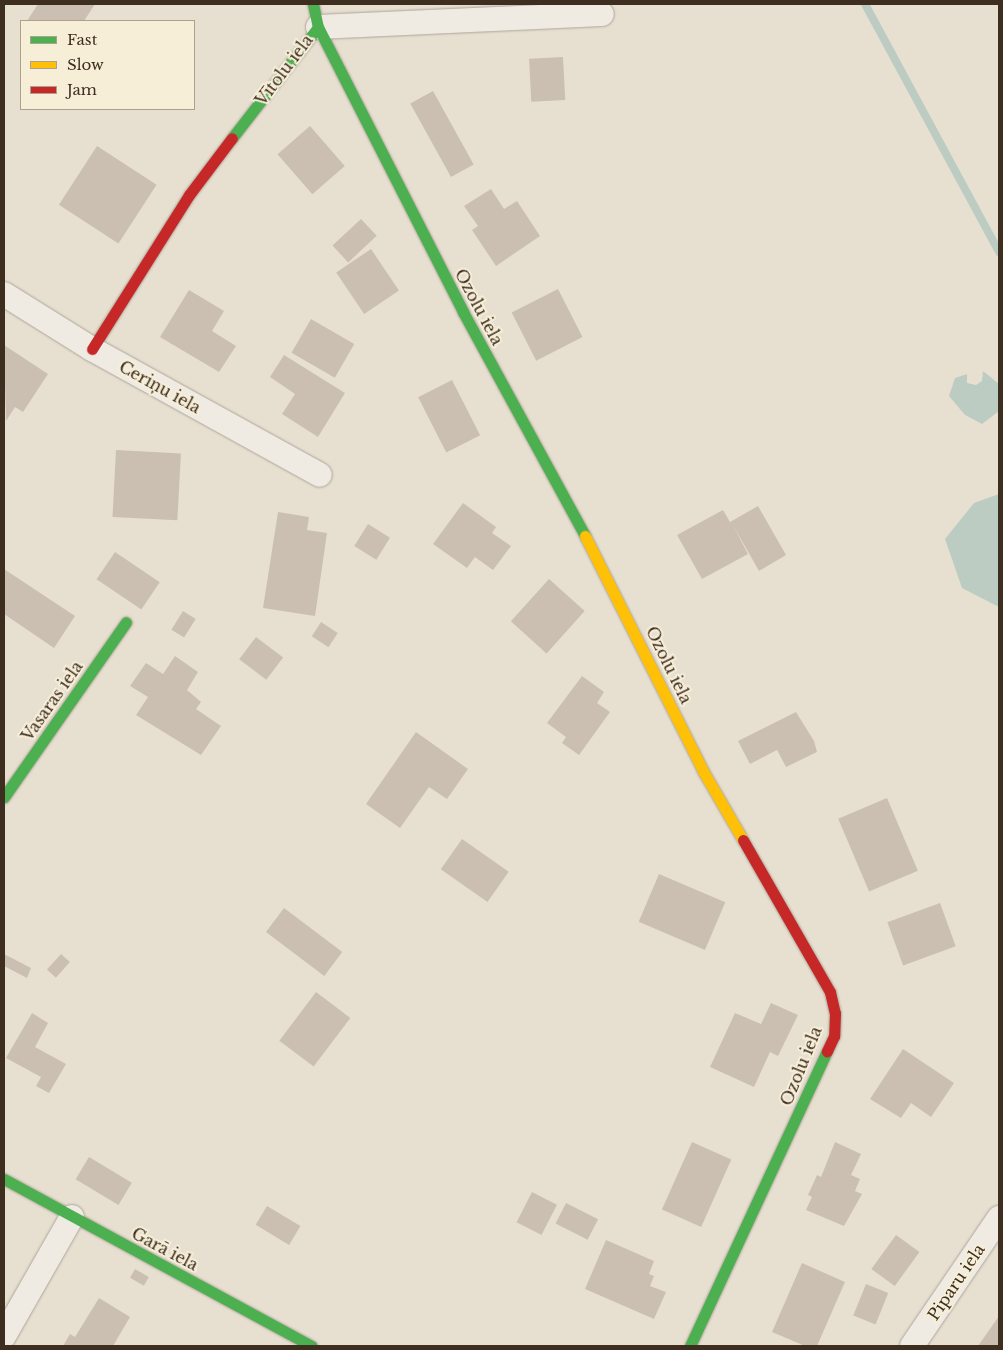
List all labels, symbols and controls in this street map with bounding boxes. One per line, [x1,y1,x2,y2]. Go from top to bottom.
legend [20,20,195,110]
text: Fast [67,30,97,49]
street label: Vītolu iela [251,31,317,109]
text: Slow [67,55,104,74]
text: Jam [67,80,97,99]
street label: Ozolu iela [451,266,507,348]
street label: Ceriņu iela [116,357,204,417]
street label: Ozolu iela [642,623,696,707]
street label: Vasaras iela [17,657,87,745]
street label: Ozolu iela [776,1024,826,1108]
street label: Garā iela [128,1223,202,1275]
street label: Piparu iela [923,1240,989,1324]

